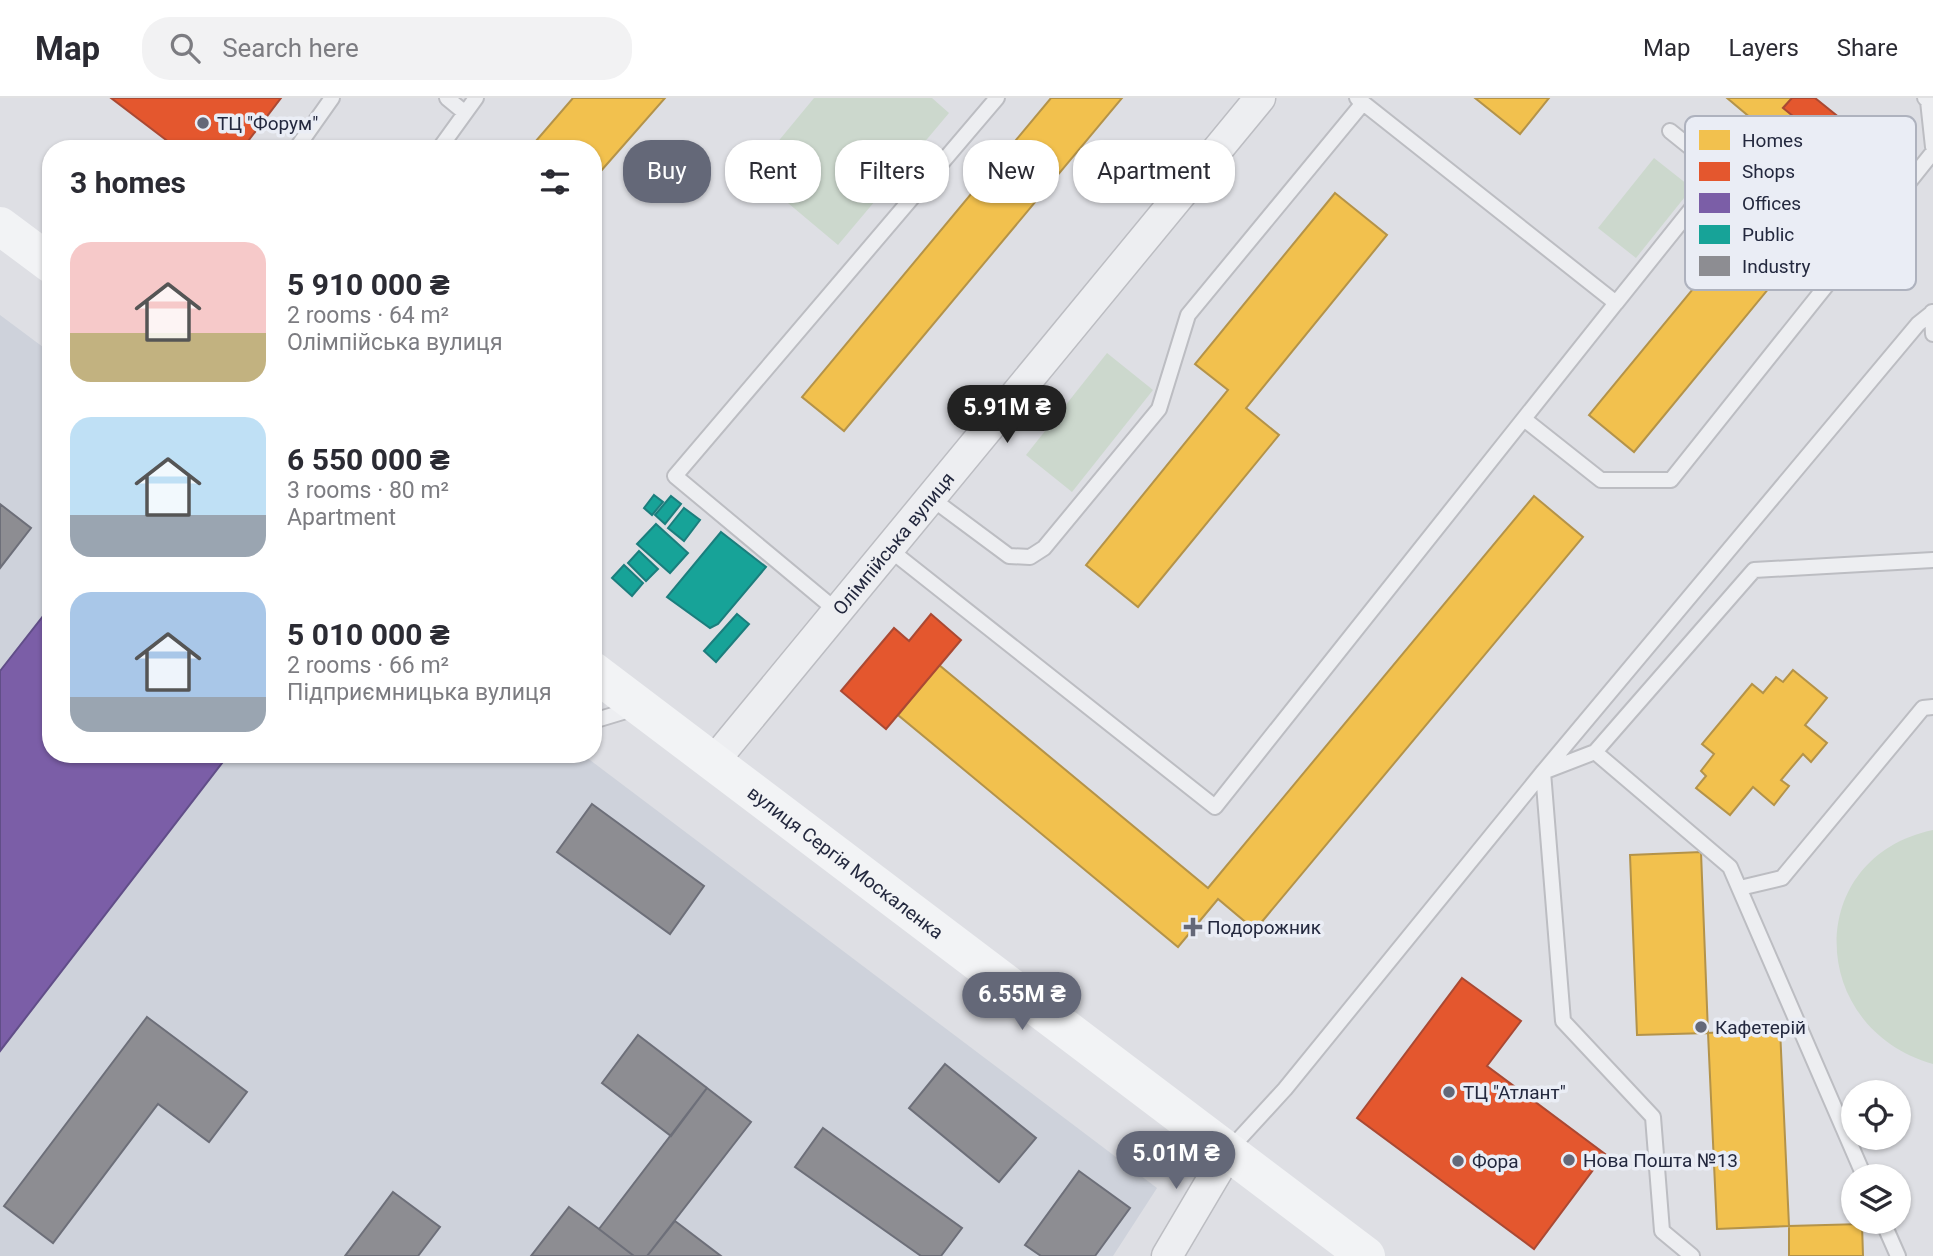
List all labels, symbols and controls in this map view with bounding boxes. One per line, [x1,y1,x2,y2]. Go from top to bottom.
search box [142,17,632,80]
text: Map [35,29,100,68]
icon: search [166,29,204,67]
text: Search here [222,33,359,63]
text: Map [1643,34,1691,62]
text: Layers [1729,34,1799,62]
text: Share [1837,34,1898,62]
place label: ТЦ "Форум" [217,112,318,135]
marker: ТЦ "Форум" [195,115,211,131]
legend [1685,116,1916,290]
text: Homes [1742,129,1803,152]
chip: Buy [623,140,711,203]
chip: Rent [725,140,821,203]
chip: Filters [835,140,949,203]
chip: New [963,140,1059,203]
chip: Apartment [1073,140,1235,203]
text: Shops [1742,160,1795,183]
icon: filters [536,163,574,201]
text: 3 homes [70,165,186,200]
text: Offices [1742,192,1801,215]
text: Public [1742,223,1794,246]
text: Industry [1742,255,1810,278]
text: 5 910 000 ₴ [287,267,450,302]
icon: home [126,270,210,354]
text: 2 rooms · 64 m² [287,302,449,329]
text: Олімпійська вулиця [287,329,503,356]
pin: 5.91M ₴ [942,386,1072,445]
text: 5.91M ₴ [963,394,1051,421]
text: 6 550 000 ₴ [287,442,450,477]
icon: home [126,445,210,529]
street label: Олімпійська вулиця [828,468,959,620]
text: 3 rooms · 80 m² [287,477,449,504]
text: Apartment [287,504,396,531]
text: 5 010 000 ₴ [287,617,450,652]
icon: home [126,620,210,704]
text: 2 rooms · 66 m² [287,652,449,679]
text: Підприємницька вулиця [287,679,552,706]
street label: вулиця Сергія Москаленка [743,781,948,944]
place label: Подорожник [1207,916,1322,939]
marker: Подорожник [1185,919,1201,935]
pin: 6.55M ₴ [957,972,1087,1032]
text: 6.55M ₴ [978,981,1066,1008]
place label: Кафетерій [1715,1016,1806,1039]
marker: Кафетерій [1693,1019,1709,1035]
map controls [1841,1080,1911,1234]
button: locate [1841,1080,1911,1150]
place label: ТЦ "Атлант" [1463,1081,1566,1104]
marker: ТЦ "Атлант" [1441,1084,1457,1100]
pin: 5.01M ₴ [1111,1132,1241,1191]
text: 5.01M ₴ [1132,1140,1220,1167]
place label: Нова Пошта №13 [1583,1149,1738,1172]
place label: Фора [1472,1150,1519,1173]
marker: Нова Пошта №13 [1561,1152,1577,1168]
marker: Фора [1450,1153,1466,1169]
button: layers [1841,1164,1911,1234]

